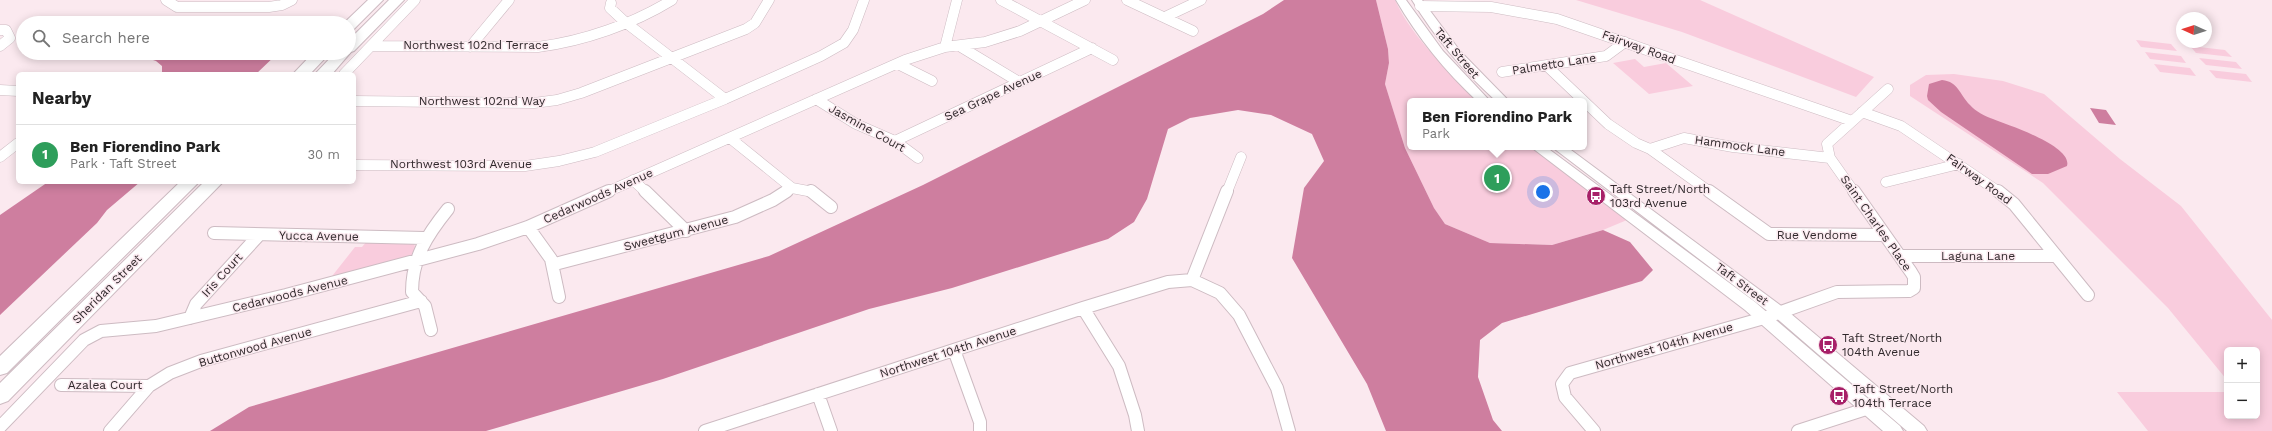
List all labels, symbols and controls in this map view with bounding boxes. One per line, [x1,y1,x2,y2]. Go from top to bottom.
north arrow [2176,12,2212,48]
search box [16,16,356,60]
street label: Taft Street [1432,25,1482,81]
icon: search [30,27,52,49]
street label: Fairway Road [1600,27,1678,67]
text: Search here [62,29,150,47]
street label: Northwest 102nd Terrace [403,38,549,52]
street label: Palmetto Lane [1511,50,1597,78]
street label: Sea Grape Avenue [942,66,1044,124]
text: Nearby [32,88,91,108]
street label: Northwest 102nd Way [419,94,546,108]
popup [1407,98,1587,150]
street label: Jasmine Court [826,101,908,155]
text: Ben Fiorendino Park [1422,108,1572,126]
text: Park [1422,126,1450,141]
street label: Hammock Lane [1694,133,1786,159]
text: Ben Fiorendino Park [70,138,220,156]
text: 1 [42,147,48,162]
text: 30 m [308,147,340,162]
street label: Fairway Road [1944,151,2014,207]
text: Park · Taft Street [70,156,176,171]
street label: Northwest 103rd Avenue [390,157,532,171]
pin: 1 [1484,163,1510,193]
street label: Cedarwoods Avenue [541,165,655,226]
street label: Saint Charles Place [1838,172,1914,274]
your location [1533,182,1553,202]
place label: Taft Street/North 103rd Avenue [1610,182,1710,210]
bus stop icon: Taft Street/North 103rd Avenue [1585,185,1607,207]
street label: Sweetgum Avenue [622,212,730,254]
street label: Yucca Avenue [279,228,359,244]
street label: Rue Vendome [1777,228,1857,242]
street label: Laguna Lane [1941,249,2015,263]
street label: Iris Court [199,250,245,300]
street label: Sheridan Street [69,251,145,327]
street label: Taft Street [1713,260,1771,308]
street label: Cedarwoods Avenue [231,273,349,315]
street label: Northwest 104th Avenue [1593,320,1735,372]
street label: Northwest 104th Avenue [878,323,1018,381]
street label: Buttonwood Avenue [197,324,313,370]
place label: Taft Street/North 104th Avenue [1842,331,1942,359]
bus stop icon: Taft Street/North 104th Avenue [1817,334,1839,356]
map controls [2224,347,2260,419]
button: + [2224,347,2260,383]
street label: Azalea Court [68,378,142,392]
place label: Taft Street/North 104th Terrace [1853,382,1953,410]
button: − [2224,383,2260,419]
bus stop icon: Taft Street/North 104th Terrace [1828,385,1850,407]

